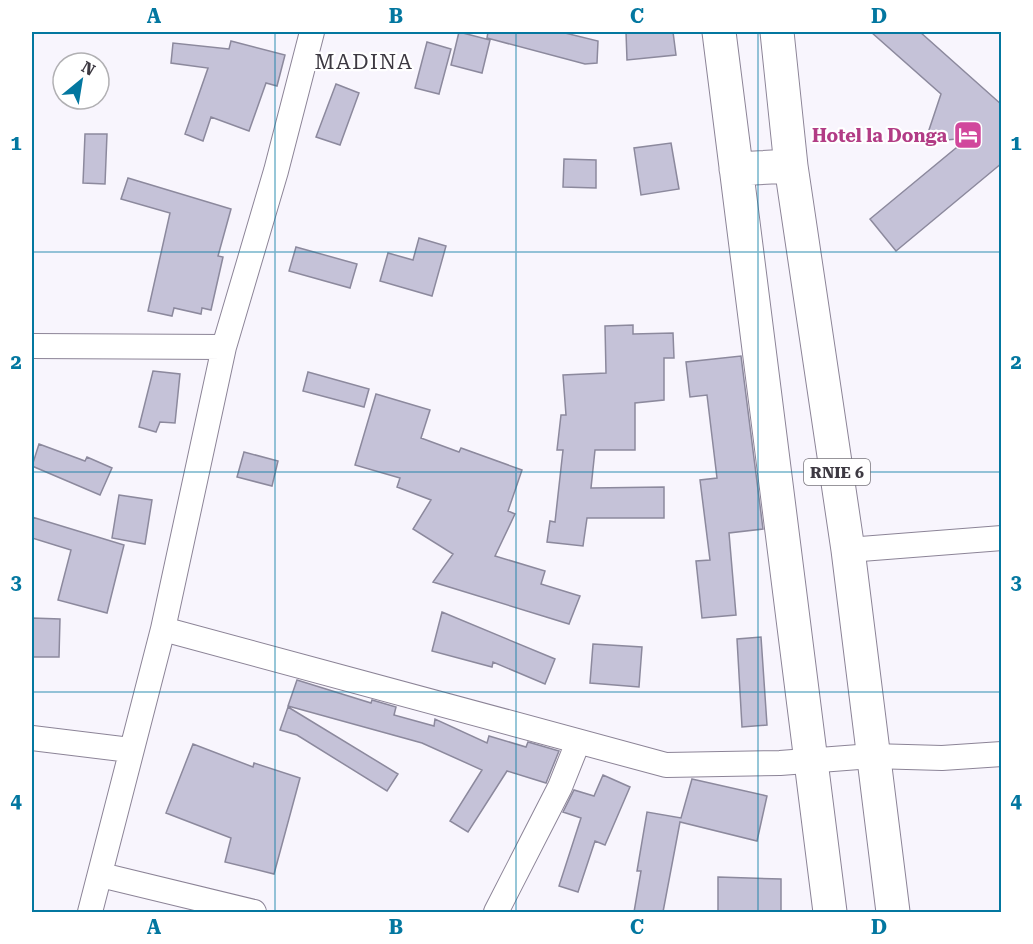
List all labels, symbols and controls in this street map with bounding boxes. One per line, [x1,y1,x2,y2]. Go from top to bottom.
text: A [147,4,162,28]
text: B [389,4,403,28]
text: C [630,4,644,28]
text: D [871,4,887,28]
district label: MADINA [314,50,414,74]
north arrow [51,51,111,111]
text: N [78,57,98,80]
hotel icon: Hotel la Donga [952,119,984,151]
place label: Hotel la Donga [812,125,947,146]
text: 1 [10,131,22,155]
text: 1 [1010,131,1022,155]
text: 2 [10,350,22,374]
text: 2 [1010,350,1022,374]
road number: RNIE 6 [804,459,870,485]
text: 3 [10,570,22,594]
text: 3 [1010,570,1022,594]
text: 4 [10,789,22,813]
text: 4 [1010,789,1022,813]
text: A [147,915,162,939]
text: B [389,915,403,939]
text: C [630,915,644,939]
text: D [871,915,887,939]

